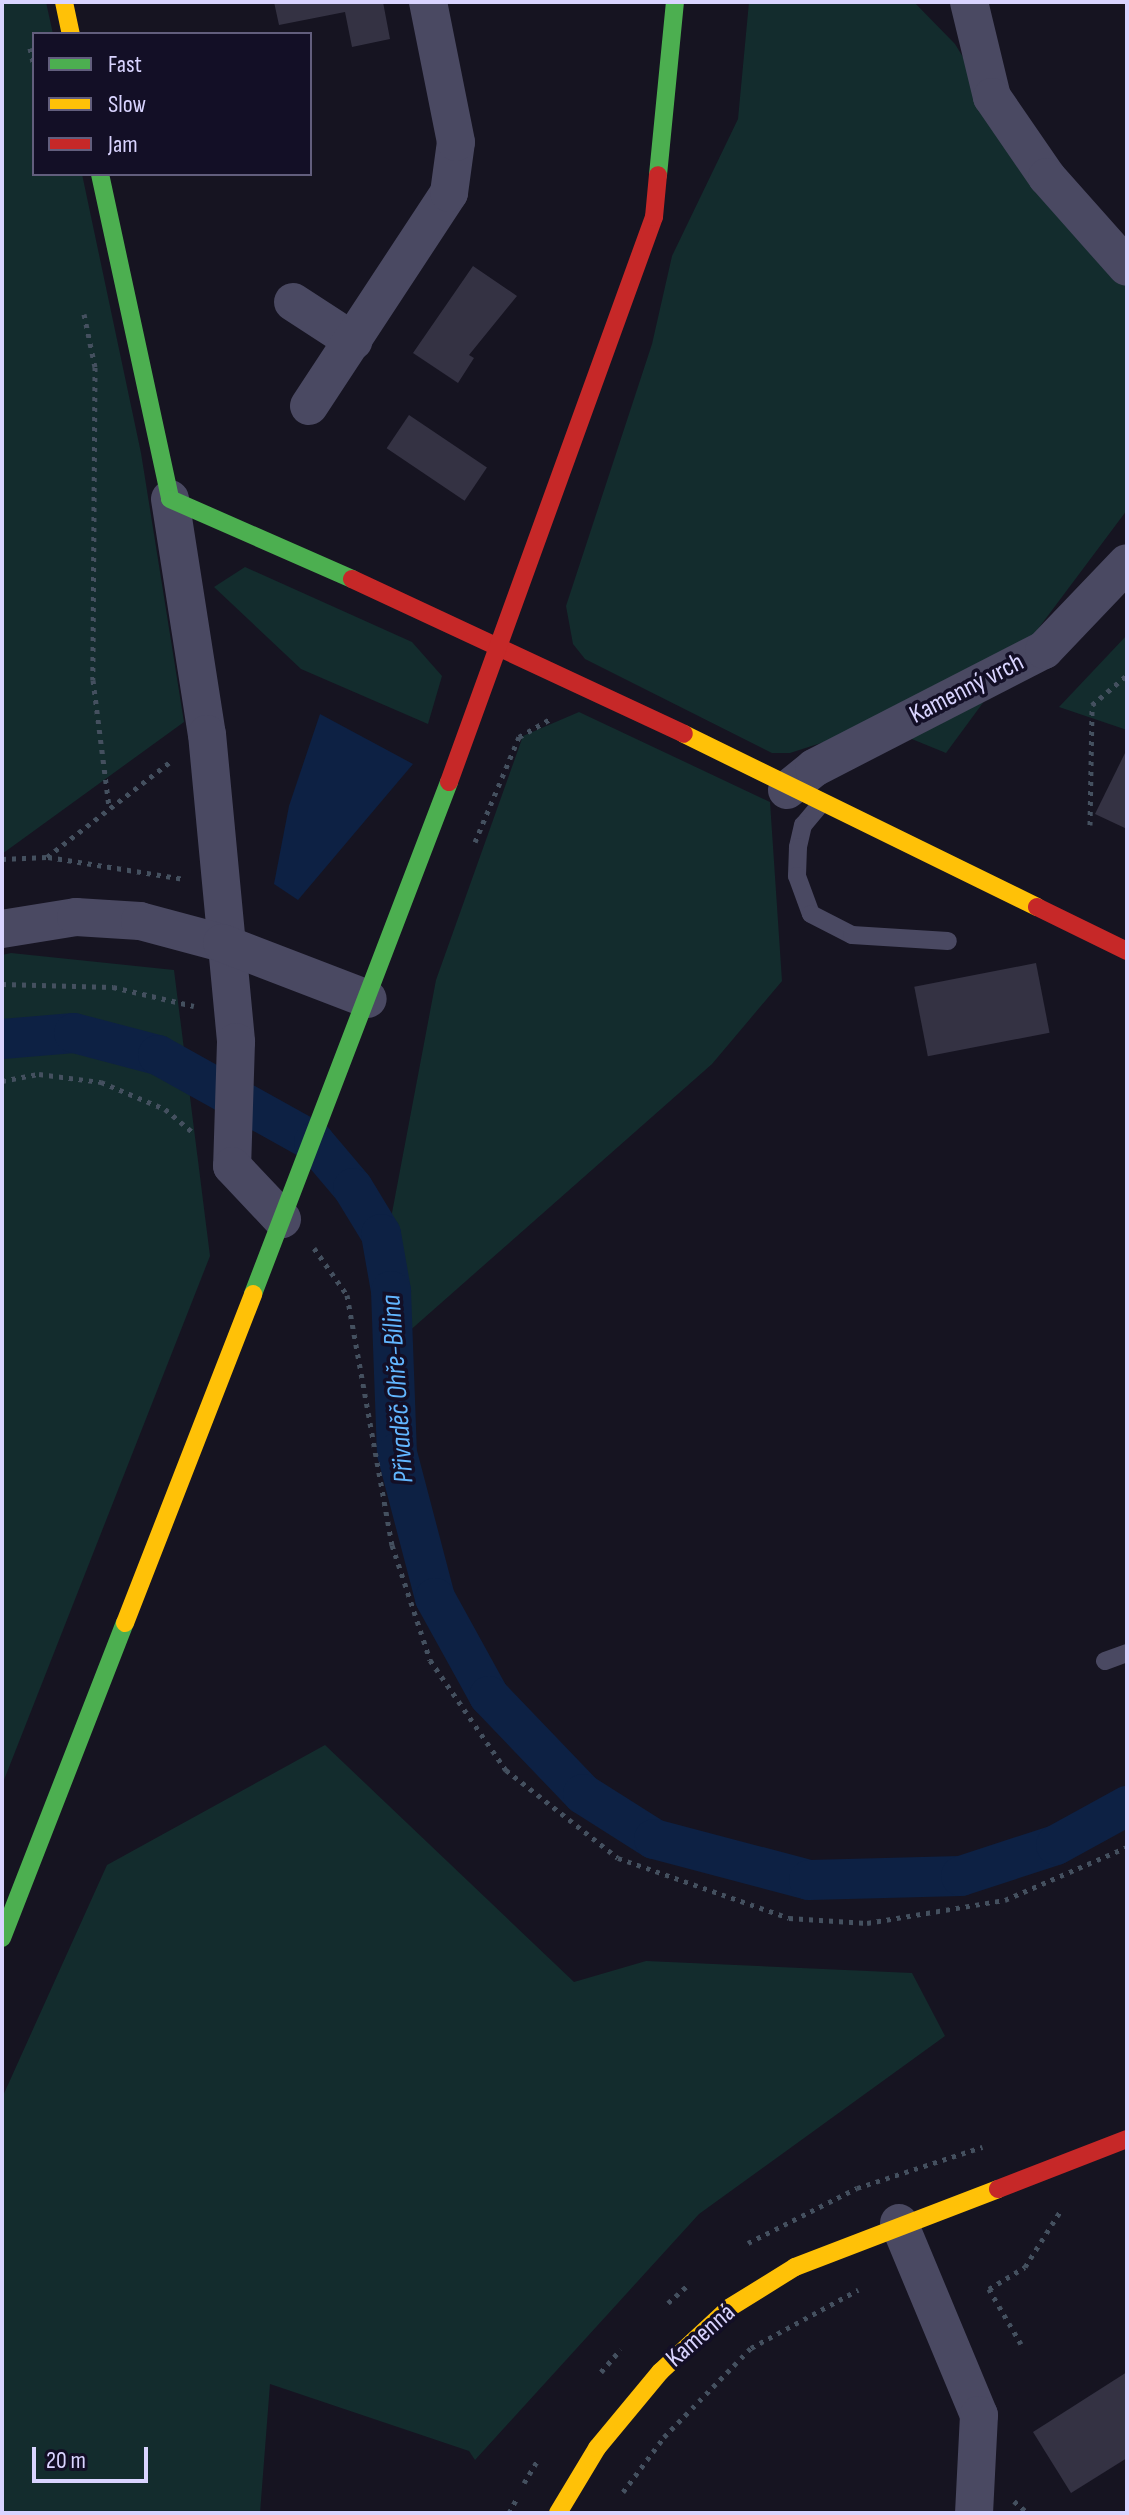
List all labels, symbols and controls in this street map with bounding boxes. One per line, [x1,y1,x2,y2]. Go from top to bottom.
legend [32,32,312,176]
text: Fast [108,50,142,79]
text: Slow [108,90,146,119]
text: Jam [108,130,138,159]
street label: Kamenný vrch [905,647,1029,731]
water label: Přivaděč Ohře-Bílina [375,1294,421,1484]
street label: Kamenná [660,2298,742,2374]
scale bar [36,2431,152,2481]
text: 20 m [46,2446,86,2475]

